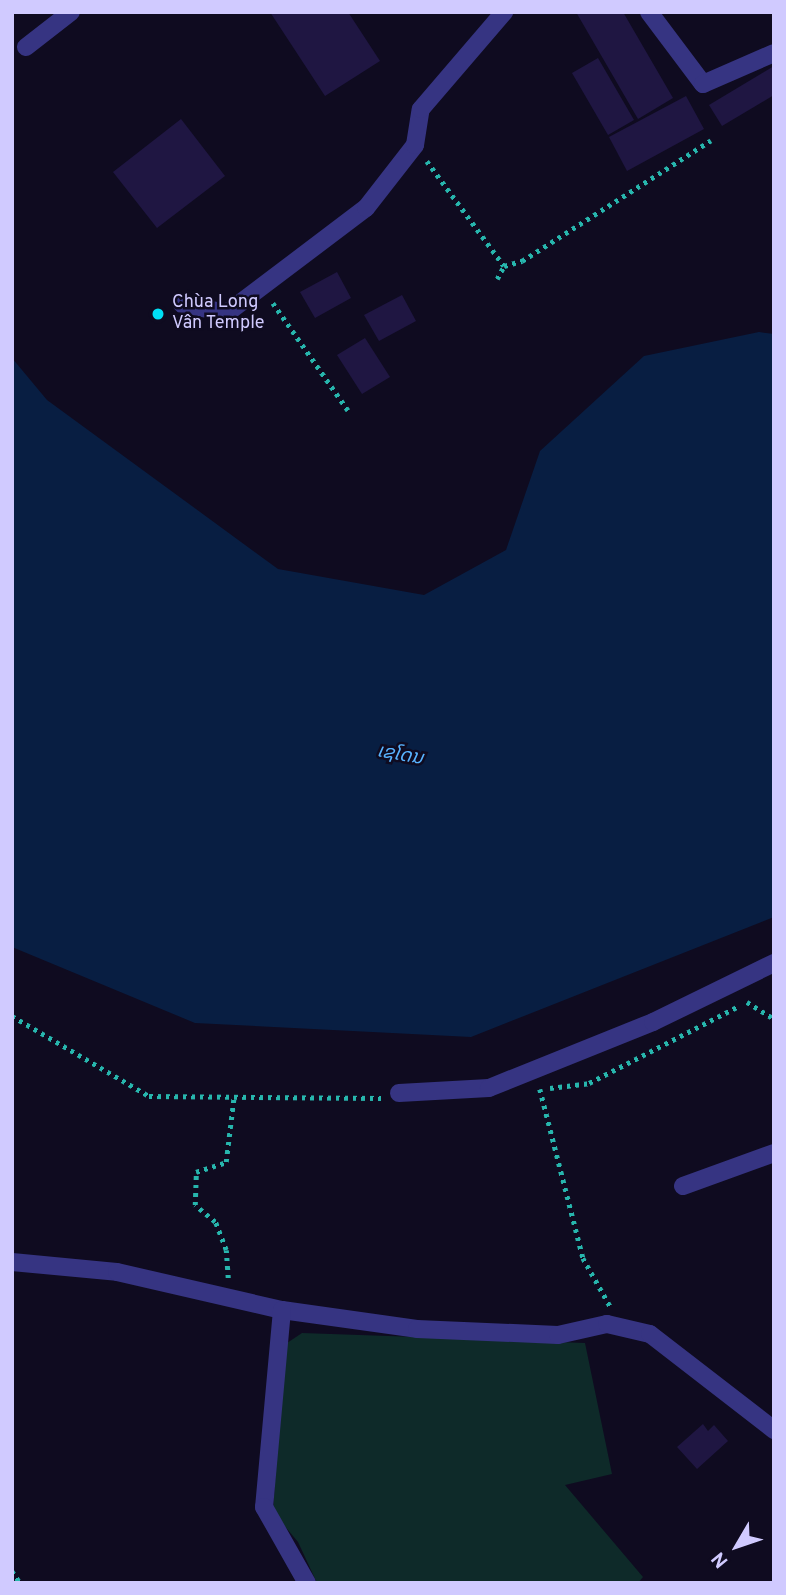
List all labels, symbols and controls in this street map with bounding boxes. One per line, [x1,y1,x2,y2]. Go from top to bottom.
place label: Chùa Long Vân Temple [172,293,265,336]
marker: Chùa Long Vân Temple [150,306,166,322]
water label: ເຊໂດນ [375,741,425,771]
north arrow [702,1511,772,1581]
text: N [707,1546,734,1572]

